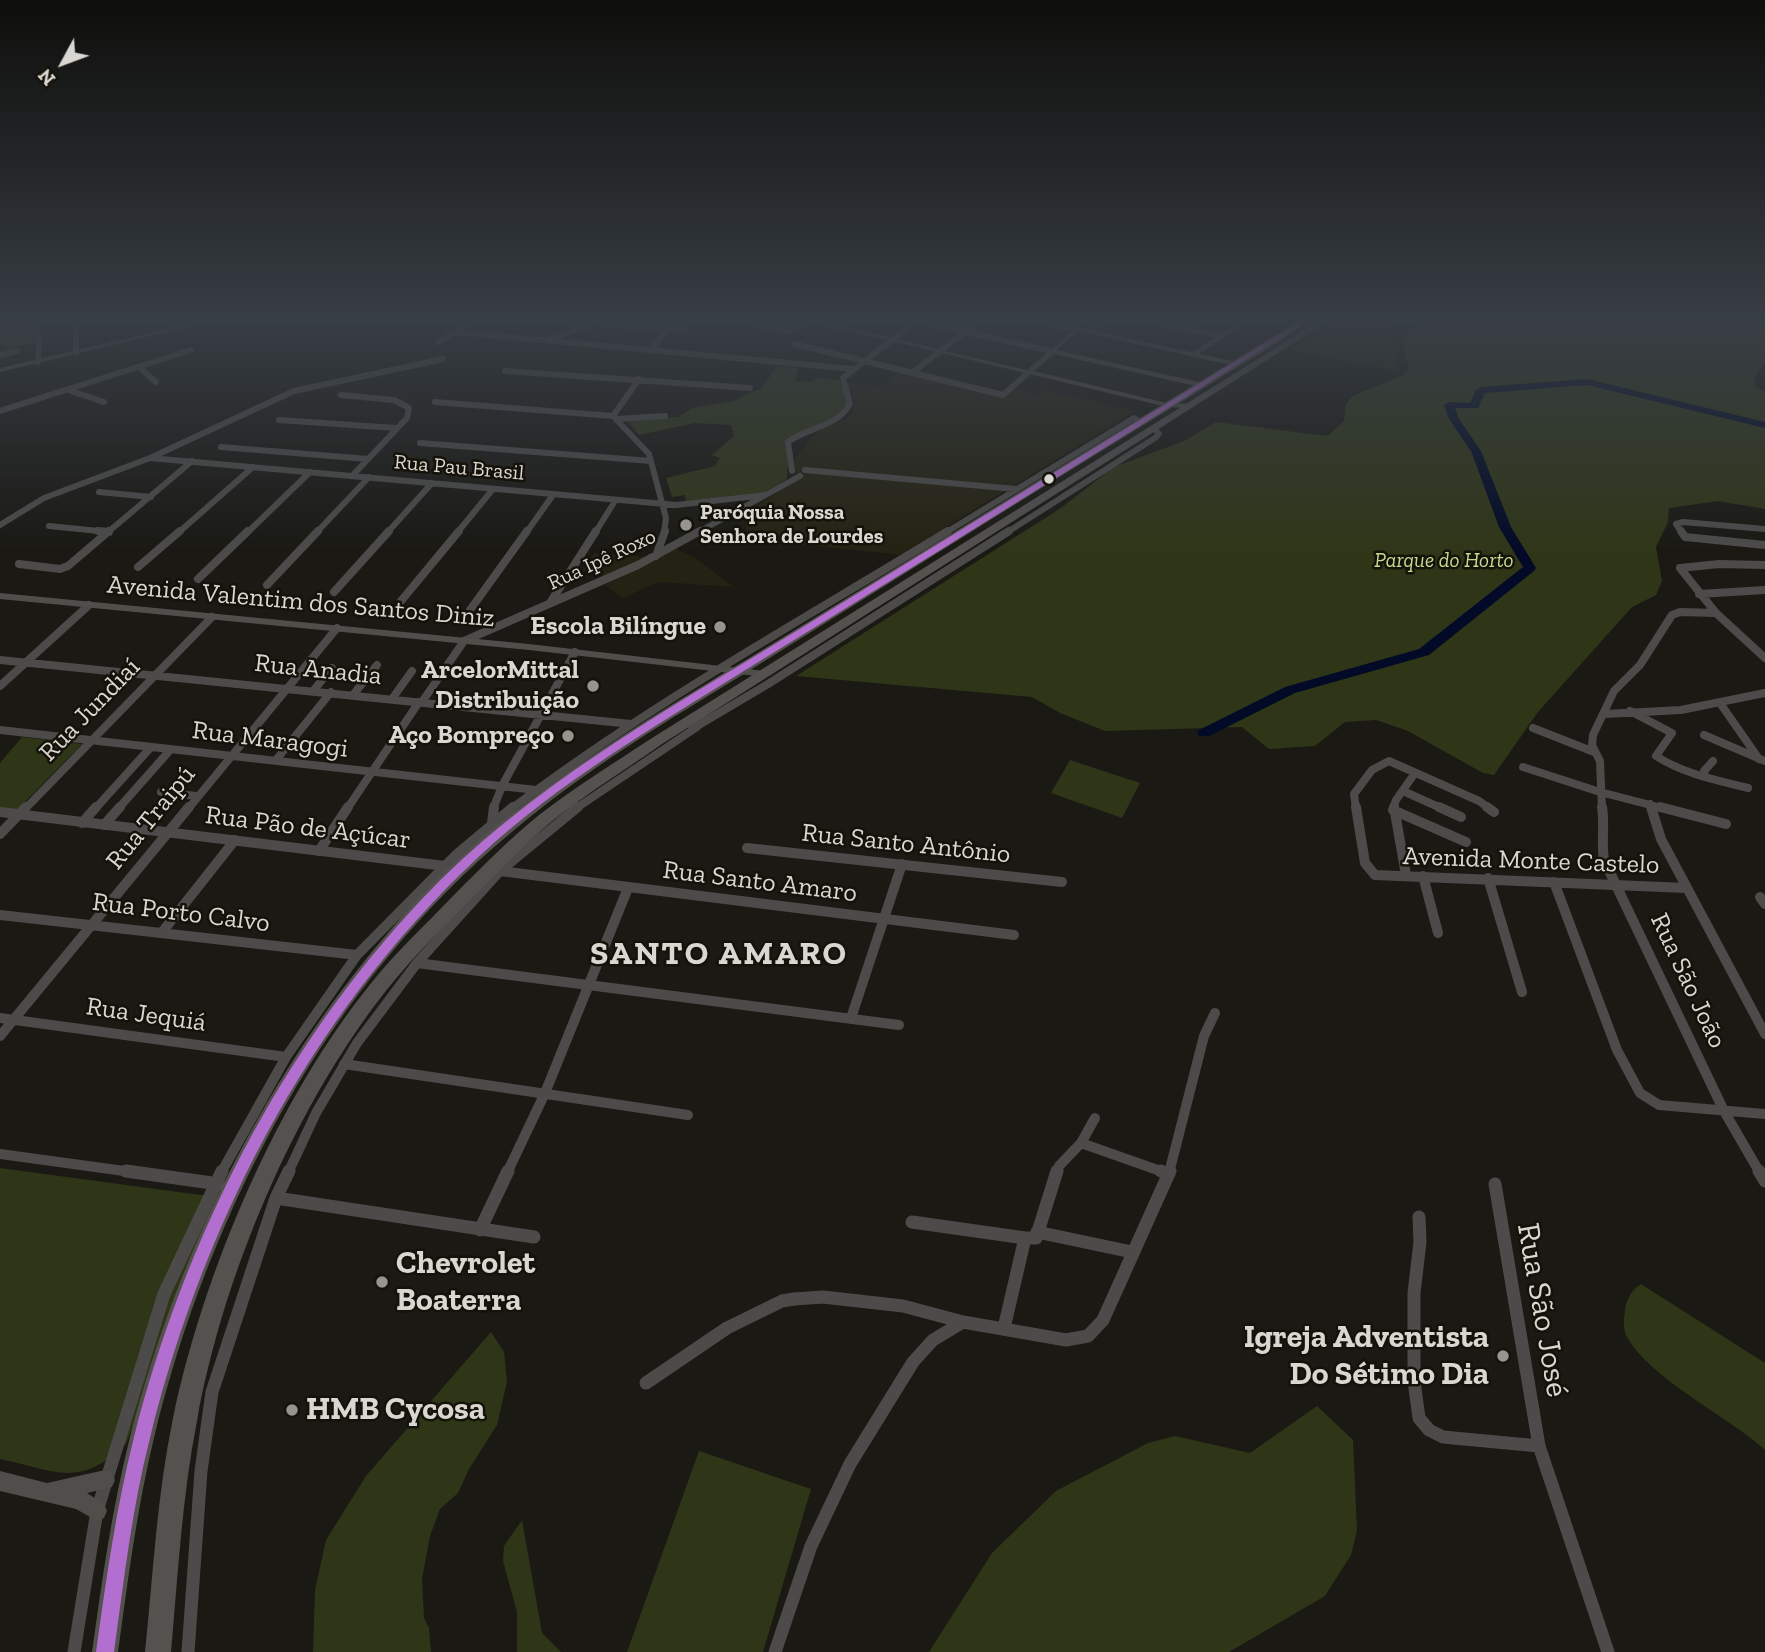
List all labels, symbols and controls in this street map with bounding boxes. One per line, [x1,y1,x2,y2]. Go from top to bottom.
north arrow [28,28,98,98]
text: N [33,64,60,90]
street label: Rua Pau Brasil [393,450,525,486]
unlabelled marker [1042,472,1056,486]
place label: Paróquia Nossa Senhora de Lourdes [700,500,883,550]
marker: Paróquia Nossa Senhora de Lourdes [678,517,694,533]
street label: Rua Ipê Roxo [544,524,660,596]
park label: Parque do Horto [1374,548,1514,574]
street label: Avenida Valentim dos Santos Diniz [106,570,496,634]
place label: Escola Bilíngue [530,611,706,643]
marker: Escola Bilíngue [712,619,728,635]
street label: Rua Anadia [253,648,383,692]
street label: Rua Jundiaí [33,652,147,768]
place label: ArcelorMittal Distribuição [421,655,579,716]
marker: ArcelorMittal Distribuição [585,678,601,694]
street label: Rua Maragogi [190,715,350,765]
place label: Aço Bompreço [388,720,554,752]
marker: Aço Bompreço [560,728,576,744]
street label: Rua Traipú [100,760,202,876]
street label: Rua Pão de Açúcar [204,800,412,856]
street label: Rua Santo Antônio [800,818,1012,870]
street label: Avenida Monte Castelo [1402,841,1660,881]
street label: Rua Santo Amaro [661,855,859,909]
street label: Rua Porto Calvo [90,887,272,939]
street label: Rua São João [1643,909,1733,1053]
district label: SANTO AMARO [591,935,847,975]
street label: Rua Jequiá [84,991,208,1039]
street label: Rua São José [1508,1220,1576,1400]
place label: Chevrolet Boaterra [396,1245,535,1320]
marker: Chevrolet Boaterra [374,1274,390,1290]
place label: Igreja Adventista Do Sétimo Dia [1244,1319,1489,1394]
marker: Igreja Adventista Do Sétimo Dia [1495,1348,1511,1364]
place label: HMB Cycosa [306,1391,485,1429]
marker: HMB Cycosa [284,1402,300,1418]

